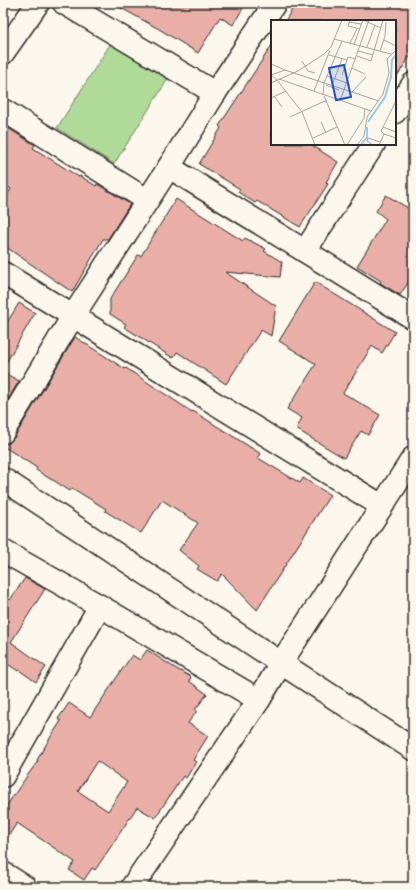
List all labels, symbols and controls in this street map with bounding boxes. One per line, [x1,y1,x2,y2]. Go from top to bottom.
inset map [271,20,396,145]

